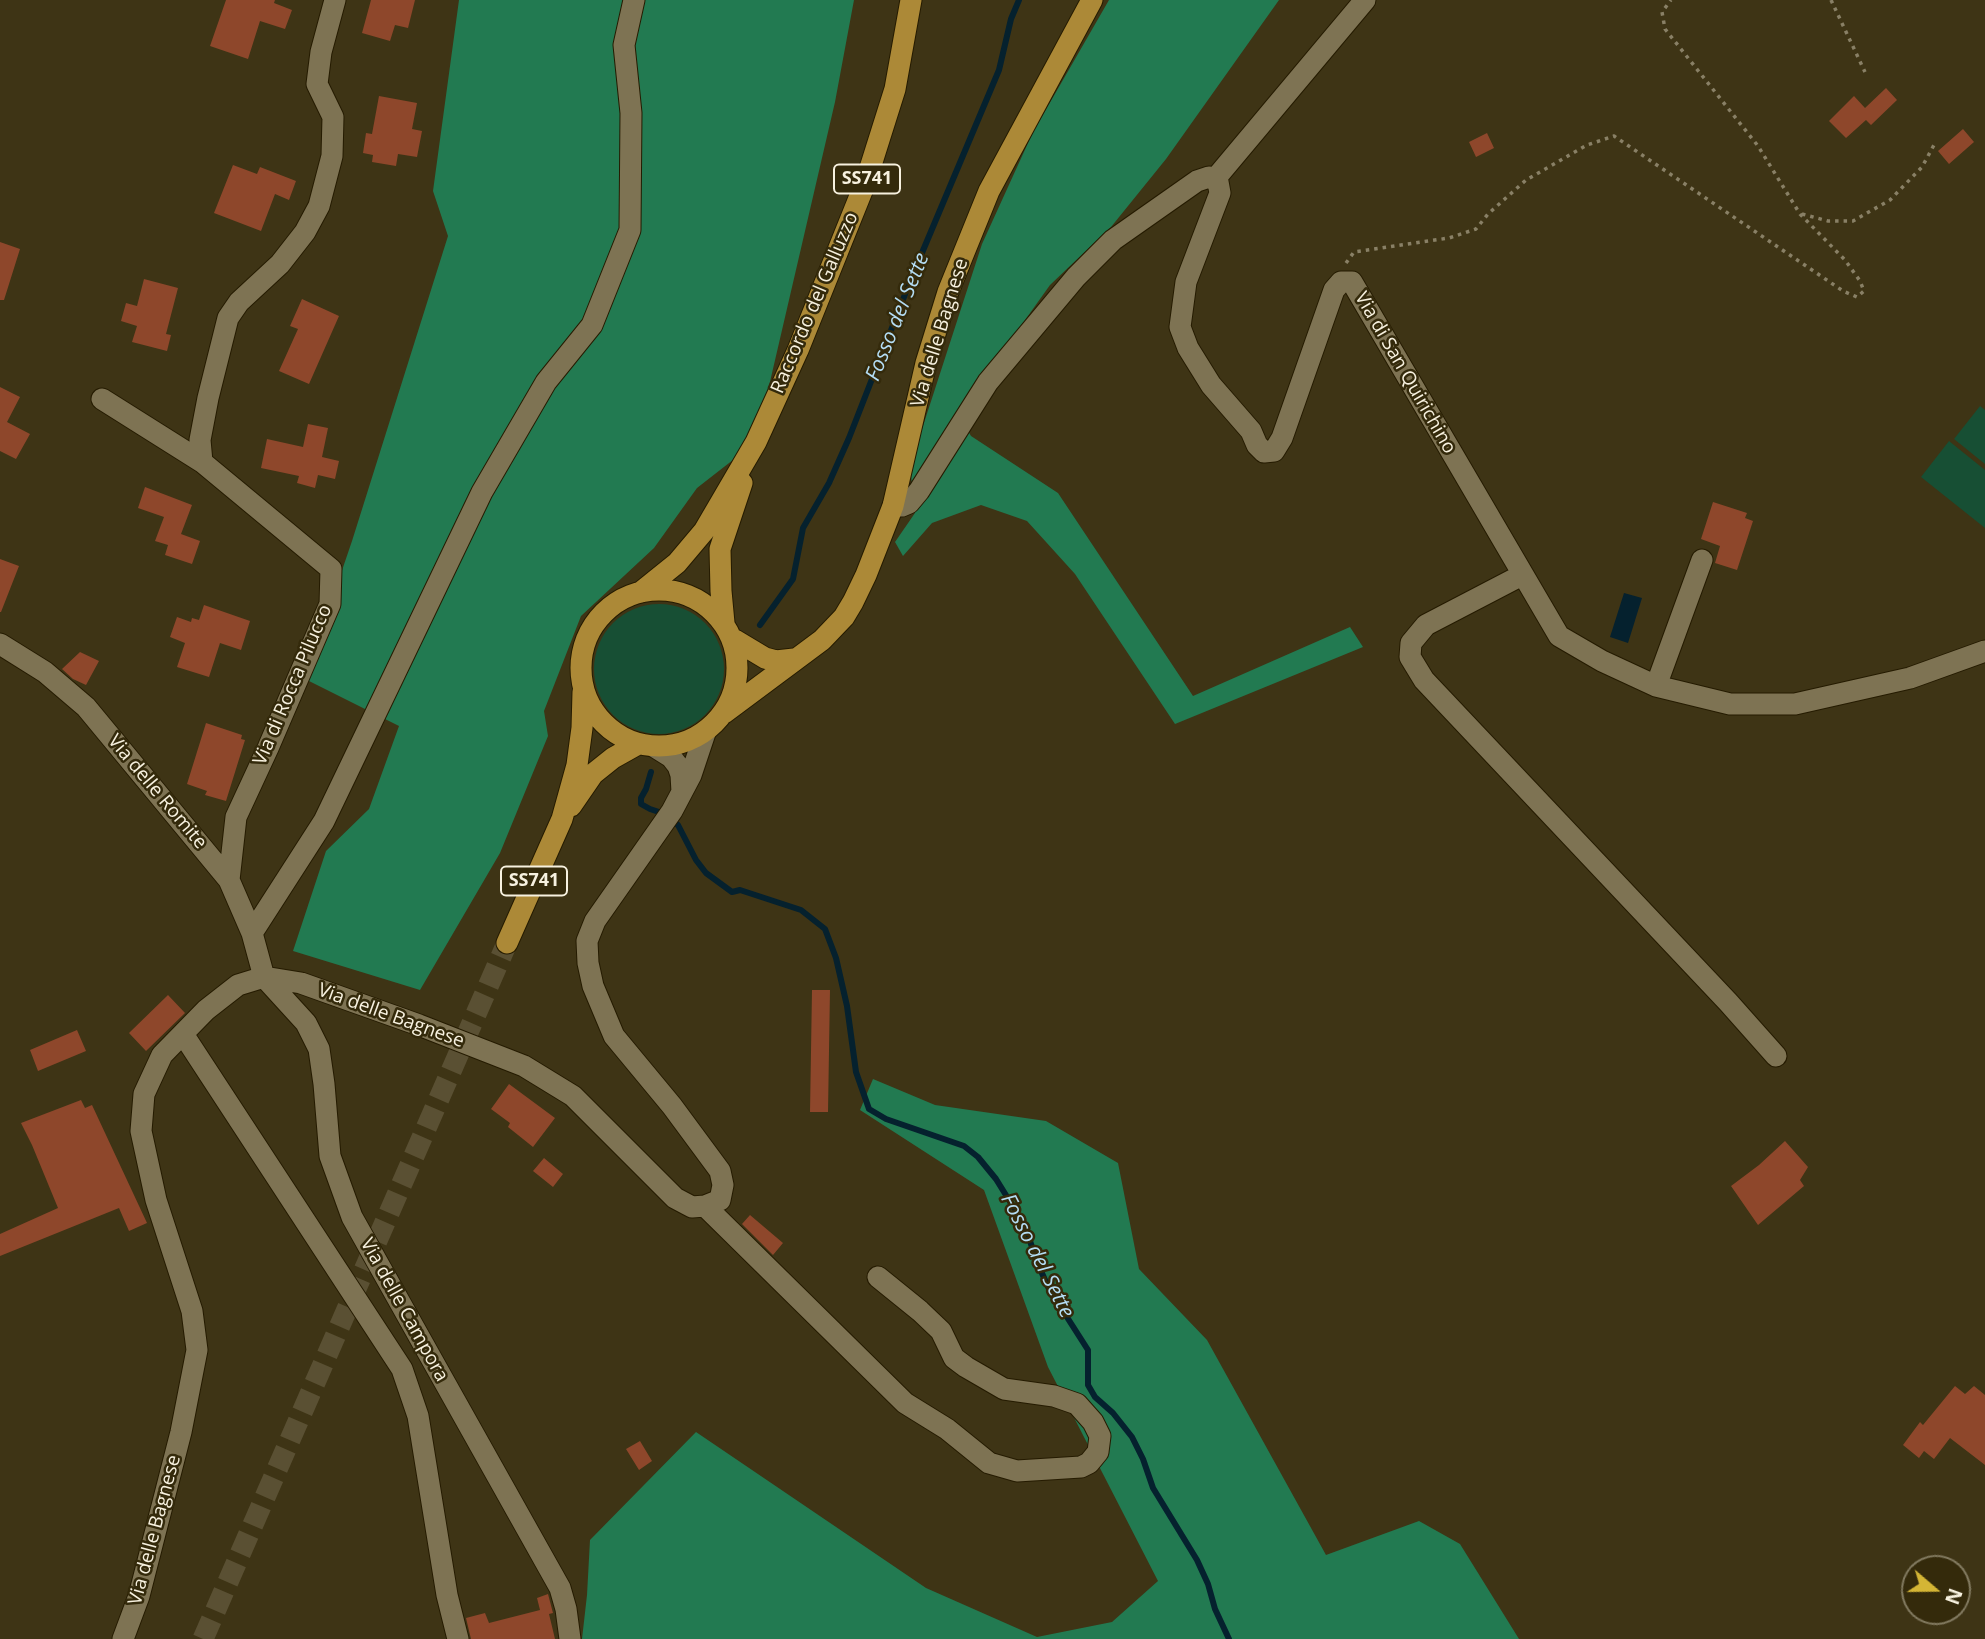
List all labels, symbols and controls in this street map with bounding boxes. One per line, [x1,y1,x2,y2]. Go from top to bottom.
road number: SS741 [834,164,900,194]
street label: Raccordo del Galluzzo [766,209,864,397]
water label: Fosso del Sette [861,249,935,385]
street label: Via delle Bagnese [907,256,973,410]
street label: Via di San Quirichino [1349,288,1461,458]
street label: Via di Rocca Pilucco [249,601,337,769]
street label: Via delle Romite [103,730,211,854]
road number: SS741 [501,866,567,896]
street label: Via delle Bagnese [315,979,467,1053]
water label: Fosso del Sette [995,1190,1079,1322]
street label: Via delle Campora [355,1234,453,1386]
street label: Via delle Bagnese [124,1453,186,1607]
north arrow [1901,1555,1971,1625]
text: N [1939,1585,1969,1608]

